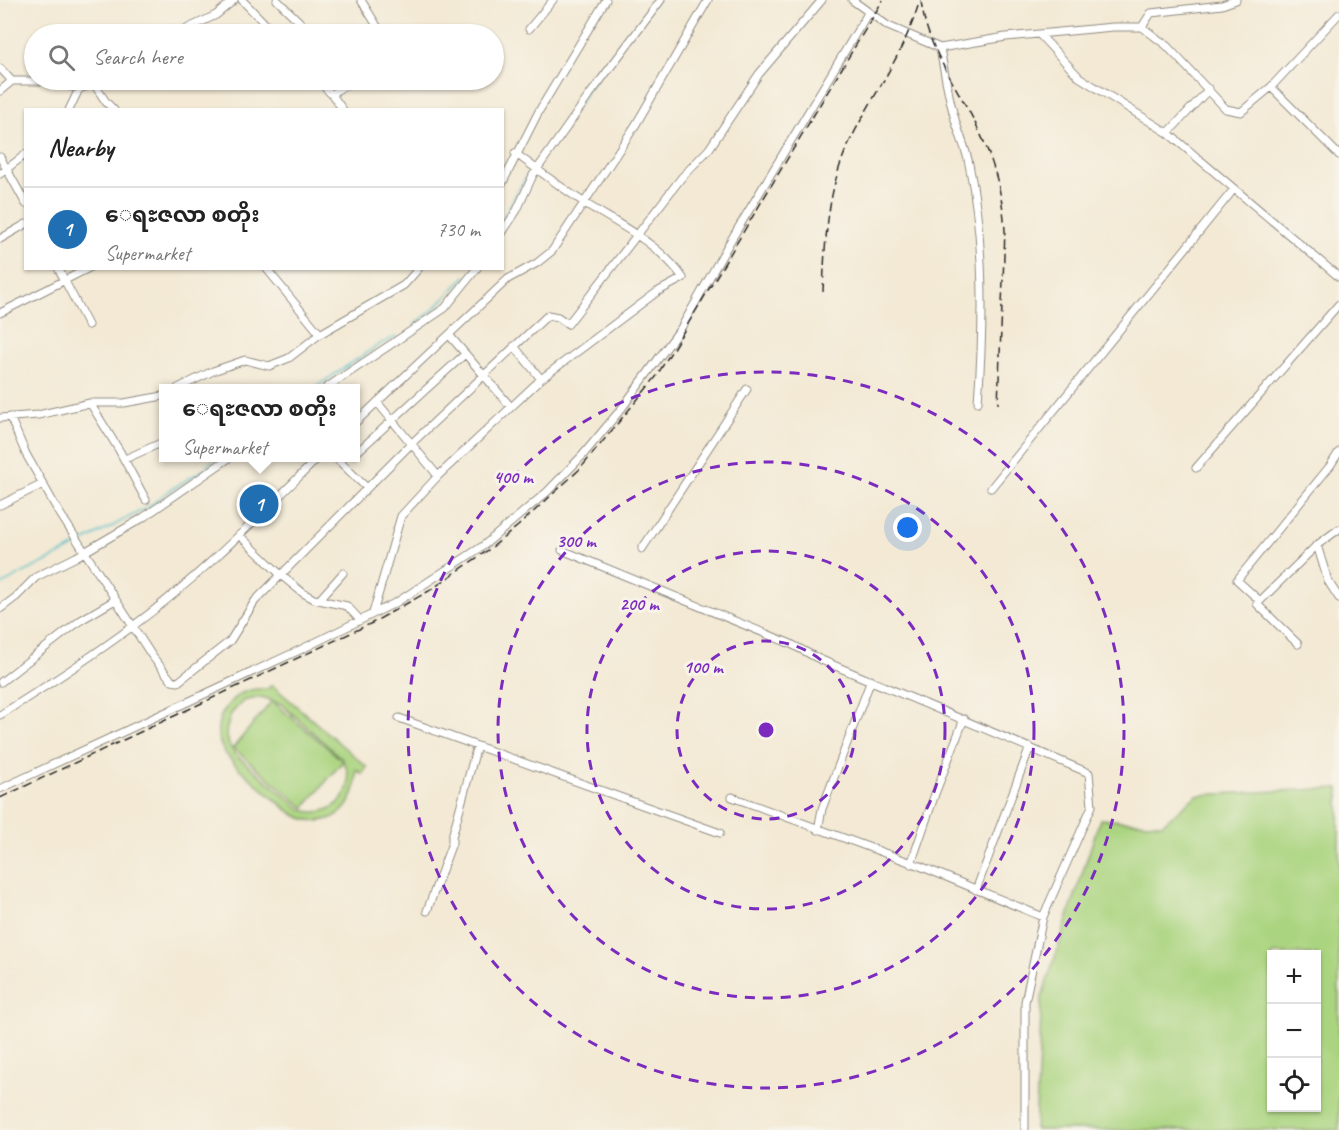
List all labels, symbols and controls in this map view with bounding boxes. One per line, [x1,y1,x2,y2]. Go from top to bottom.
search box [24,24,504,90]
icon: search [45,41,78,74]
text: Search here [93,43,183,71]
text: Nearby [48,131,113,164]
text: ေရႊဇလာ စတိုး [105,201,260,229]
text: 1 [63,217,72,242]
text: 730 m [437,217,480,242]
text: Supermarket [105,241,190,266]
popup [159,384,360,462]
text: ေရႊဇလာ စတိုး [182,395,337,423]
text: Supermarket [182,435,267,460]
text: 400 m [494,466,534,488]
pin: 1 [240,482,278,526]
your location [893,513,922,542]
text: 300 m [557,530,597,552]
text: 200 m [620,593,660,615]
text: 100 m [684,656,724,678]
centre of rings [756,720,776,740]
map controls [1267,950,1321,1112]
button: + [1267,950,1321,1004]
button: − [1267,1004,1321,1058]
button: locate [1267,1058,1321,1112]

